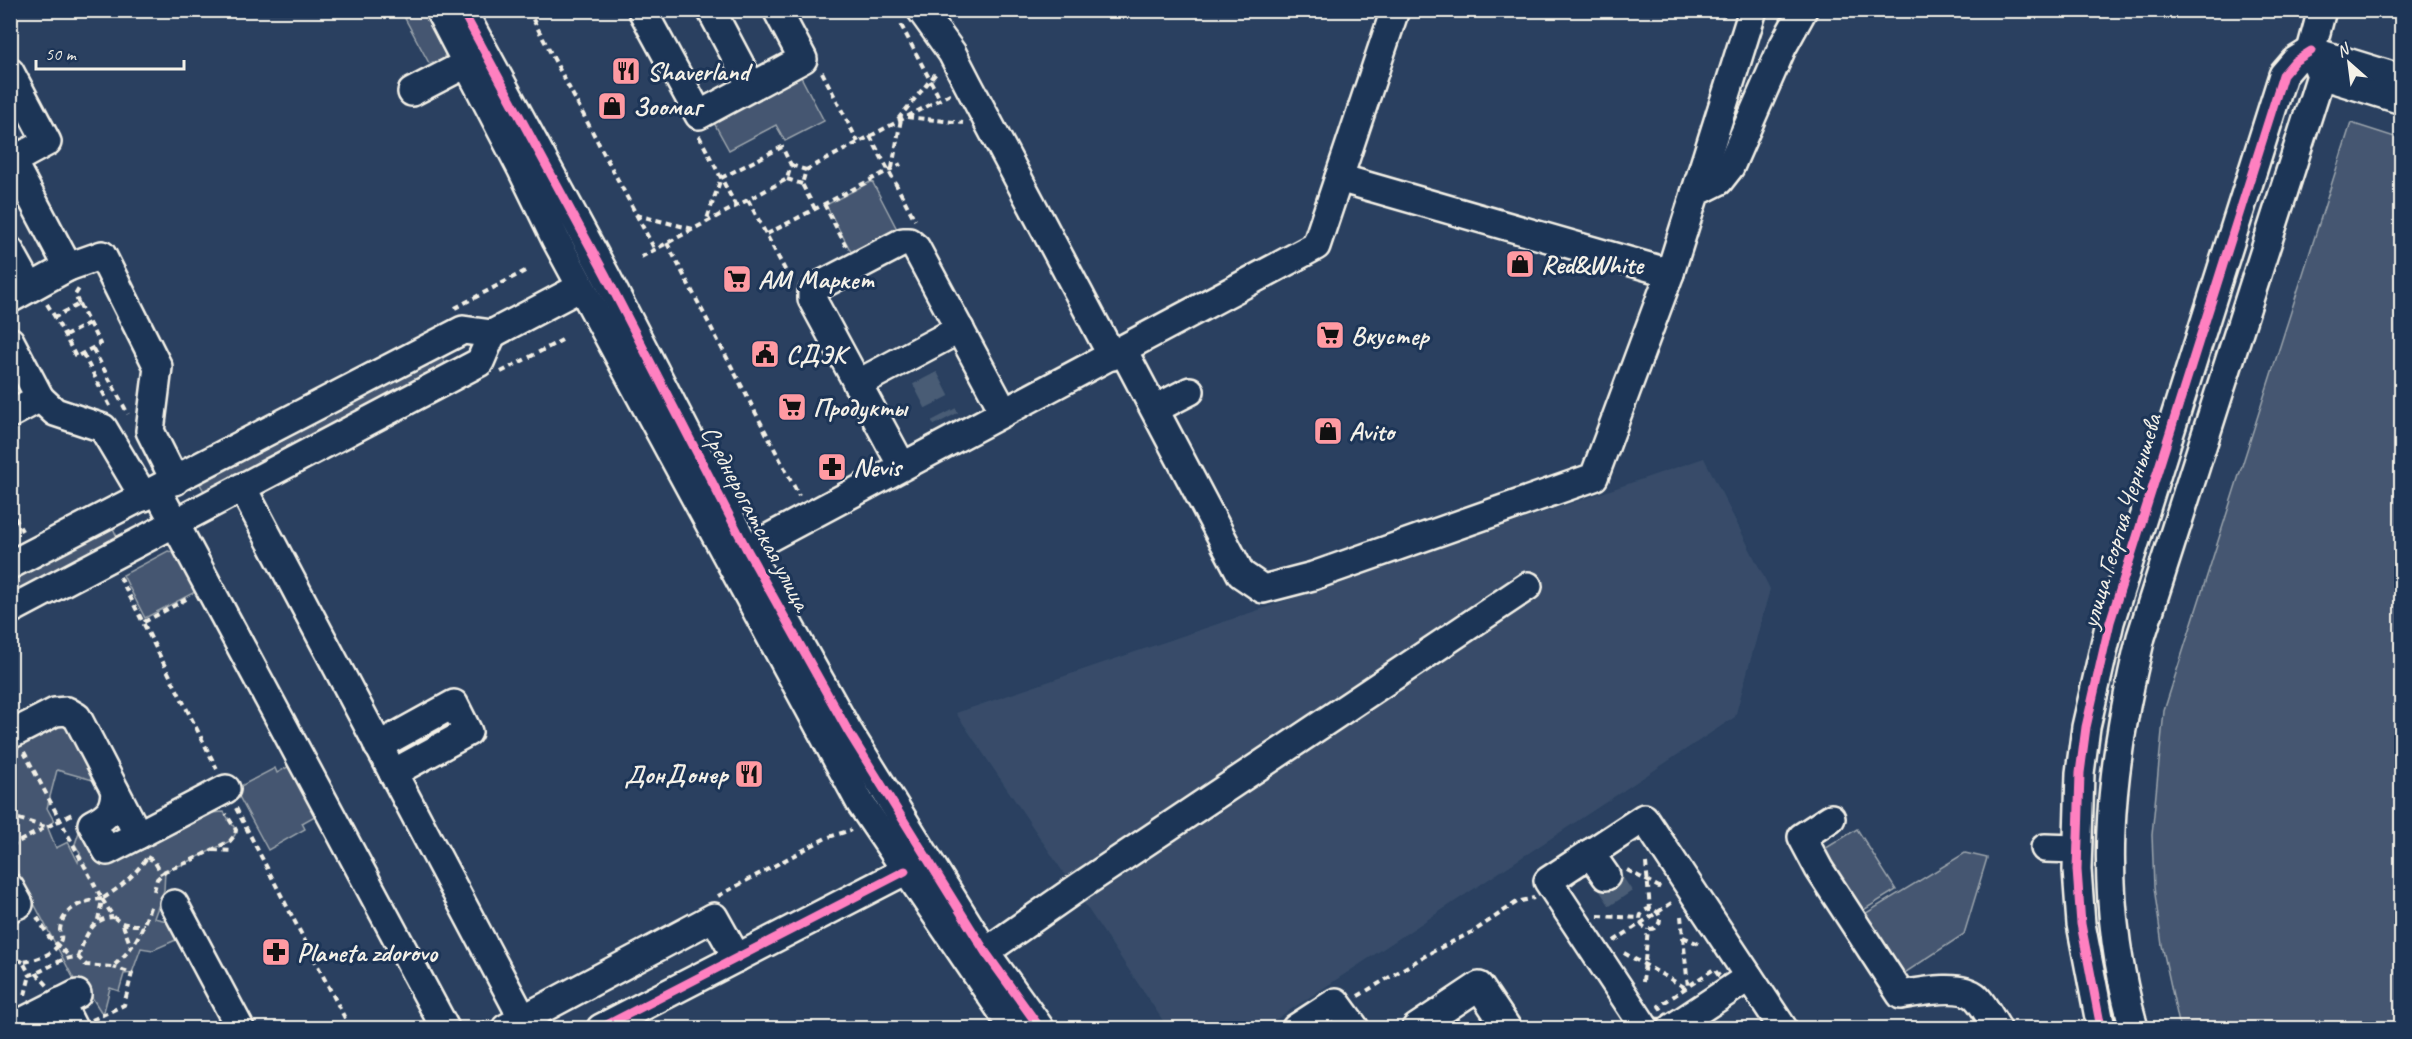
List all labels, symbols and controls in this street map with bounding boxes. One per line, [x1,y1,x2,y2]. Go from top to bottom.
scale bar [36,33,184,71]
north arrow [2319,33,2379,93]
text: N [2333,38,2354,62]
text: 50 m [45,43,78,65]
restaurant icon: Shaverland [610,55,642,87]
place label: Shaverland [647,55,753,88]
shop icon: Зоомаг [596,90,628,122]
place label: Зоомаг [633,90,705,123]
shop icon: Red&White [1504,248,1536,280]
place label: Red&White [1541,248,1645,281]
supermarket icon: АМ Маркет [721,263,753,295]
place label: АМ Маркет [758,263,876,296]
supermarket icon: Вкустер [1314,319,1346,351]
place label: Вкустер [1351,319,1431,352]
public building icon: СДЭК [749,338,781,370]
place label: СДЭК [786,338,851,371]
supermarket icon: Продукты [776,391,808,423]
place label: Продукты [813,391,909,424]
street label: улица Георгия Чернышева [2072,408,2170,634]
shop icon: Avito [1312,415,1344,447]
place label: Avito [1349,415,1397,448]
street label: Среднерогатская улица [693,420,820,618]
pharmacy icon: Nevis [816,451,848,483]
place label: Nevis [853,451,904,484]
place label: ДонДонер [625,758,730,791]
restaurant icon: ДонДонер [733,758,765,790]
pharmacy icon: Planeta zdorovo [260,936,292,968]
place label: Planeta zdorovo [297,936,438,969]

